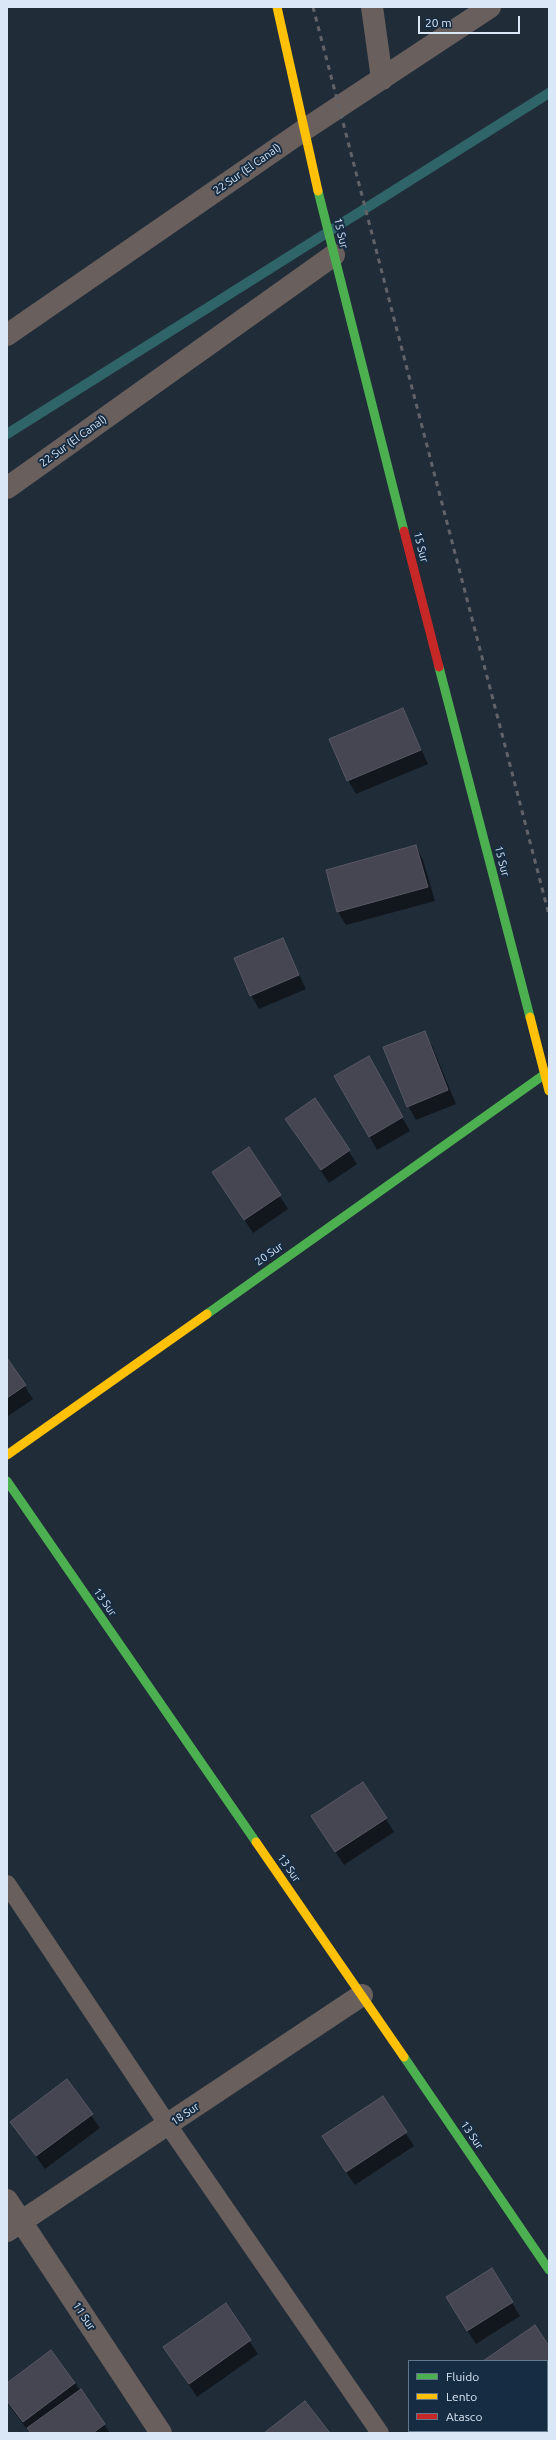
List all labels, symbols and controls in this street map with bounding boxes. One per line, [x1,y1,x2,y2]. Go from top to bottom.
scale bar [420,8,522,34]
text: 20 m [425,16,452,29]
street label: 22 Sur (El Canal) [211,141,283,197]
street label: 15 Sur [331,216,351,250]
street label: 22 Sur (El Canal) [37,412,109,470]
street label: 15 Sur [411,530,431,564]
street label: 15 Sur [492,844,512,878]
street label: 20 Sur [252,1240,286,1268]
street label: 13 Sur [91,1585,119,1619]
street label: 13 Sur [275,1851,303,1885]
street label: 18 Sur [168,2100,202,2128]
street label: 13 Sur [458,2118,486,2152]
street label: 11 Sur [70,2299,98,2333]
legend [408,2360,548,2432]
text: Fluido [446,2370,479,2383]
text: Lento [446,2390,477,2403]
text: Atasco [446,2410,482,2423]

